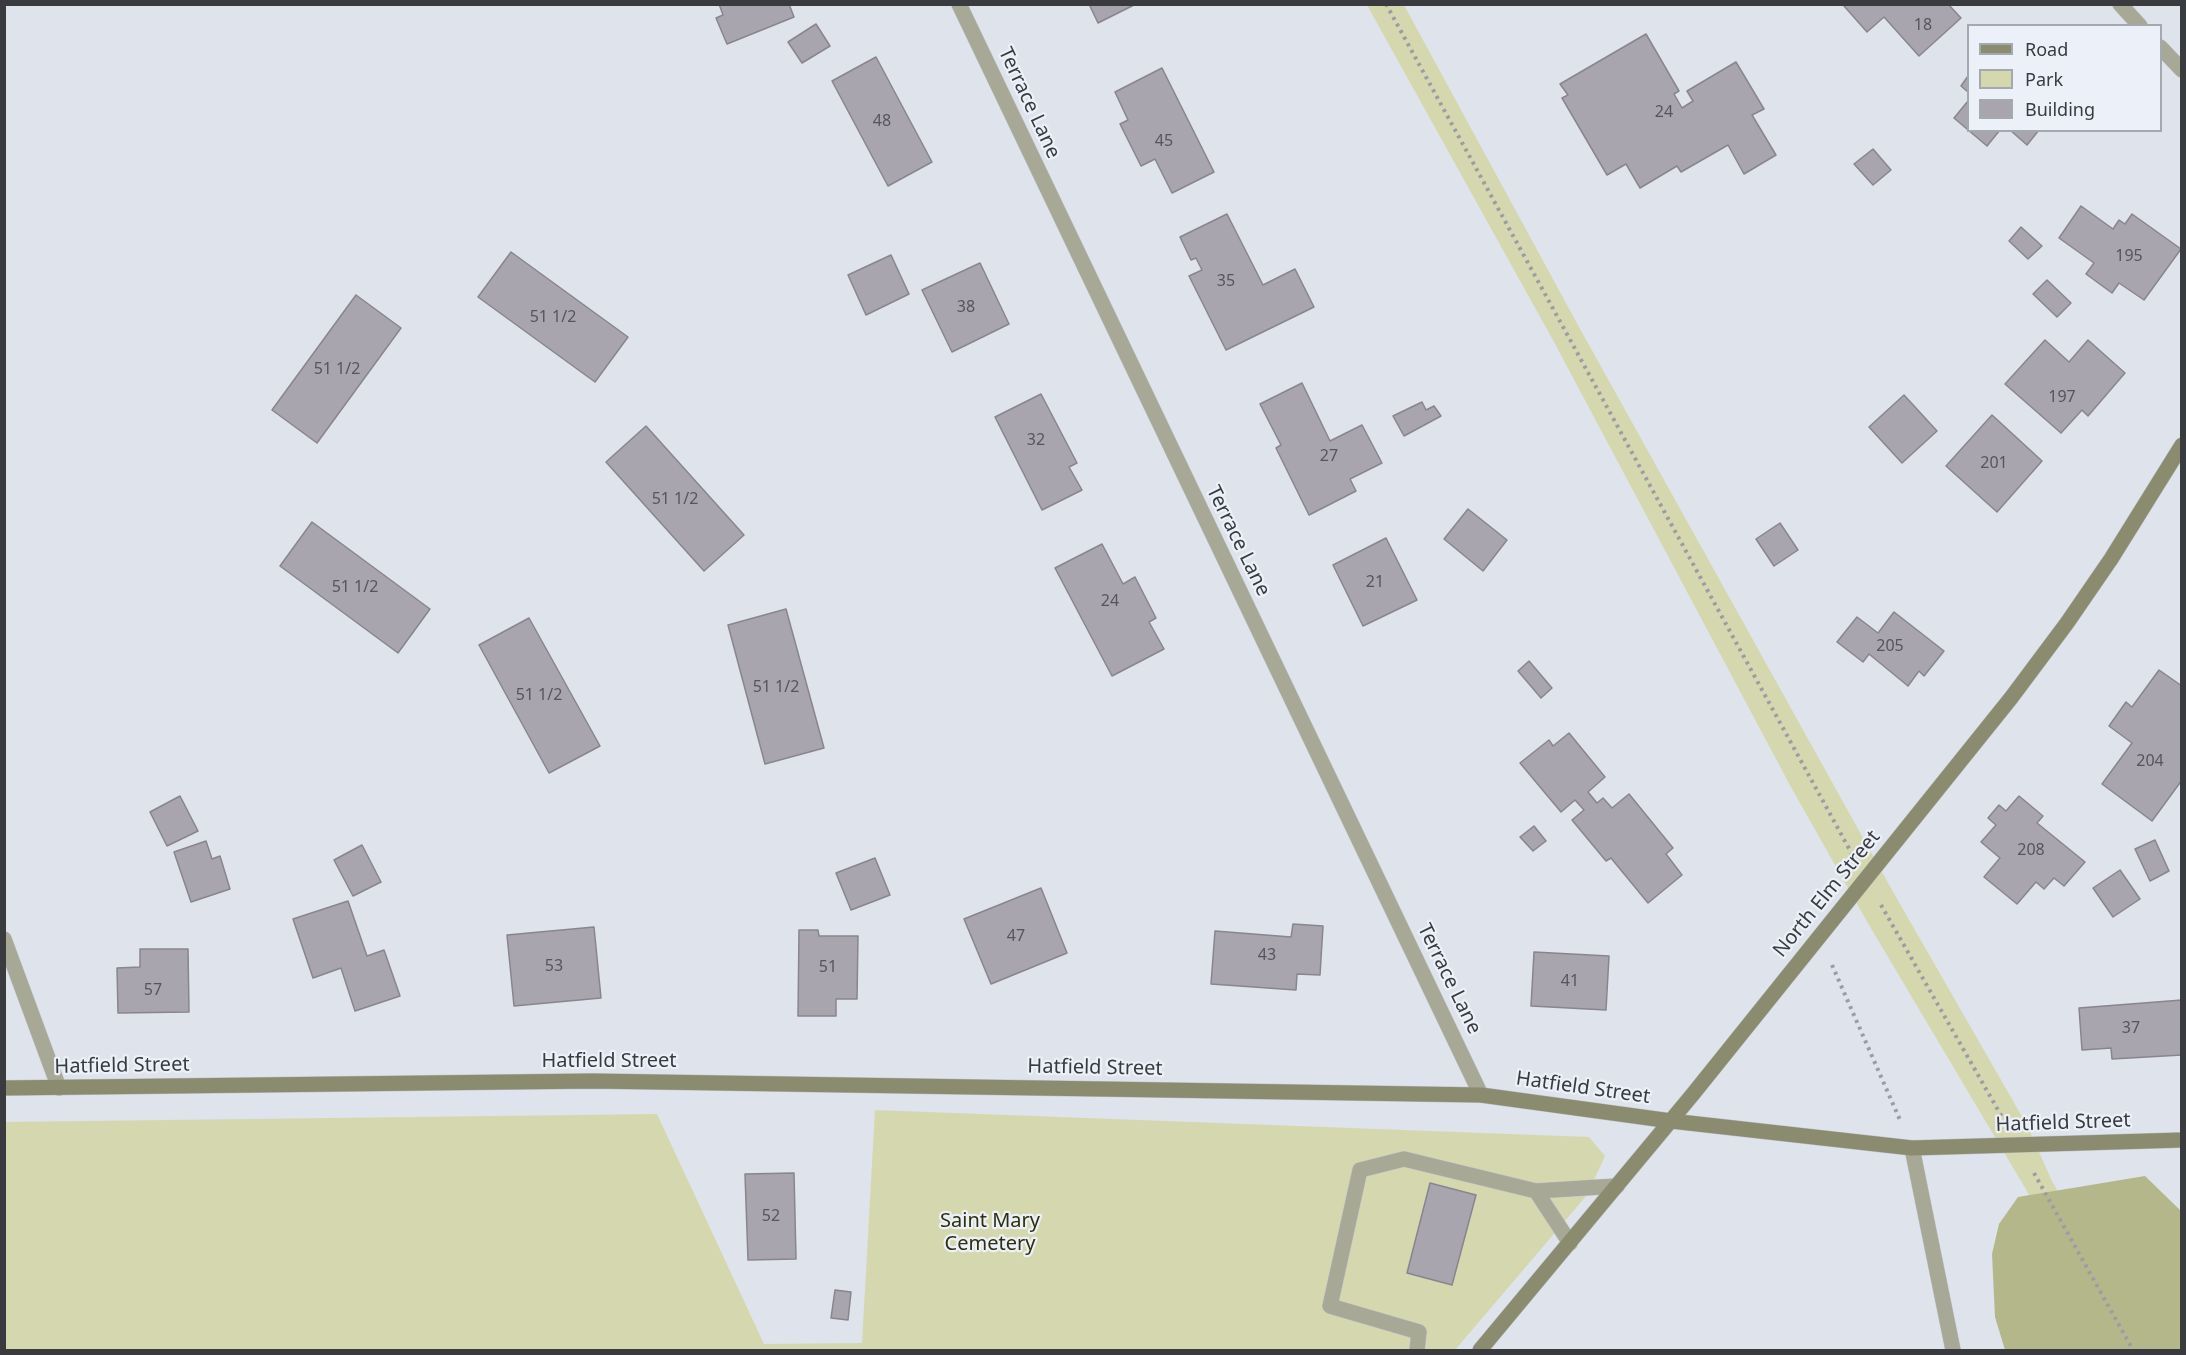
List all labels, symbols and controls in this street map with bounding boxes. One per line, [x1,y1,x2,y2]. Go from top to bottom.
house number: 18 [1914,15,1932,35]
legend [1967,24,2162,132]
text: Road [2025,37,2068,61]
street label: Terrace Lane [993,44,1065,162]
text: Park [2025,67,2063,91]
text: Building [2025,97,2095,121]
house number: 24 [1655,102,1673,122]
house number: 48 [873,111,891,131]
house number: 45 [1155,131,1173,151]
house number: 195 [2115,246,2143,266]
house number: 35 [1217,271,1235,291]
house number: 38 [957,297,975,317]
house number: 51 1/2 [530,307,576,327]
house number: 51 1/2 [314,359,360,379]
house number: 197 [2048,387,2076,407]
house number: 32 [1027,430,1045,450]
house number: 27 [1320,446,1338,466]
house number: 201 [1980,453,2008,473]
street label: Terrace Lane [1201,482,1275,600]
house number: 51 1/2 [652,489,698,509]
house number: 21 [1366,572,1384,592]
house number: 51 1/2 [332,577,378,597]
house number: 24 [1101,591,1119,611]
house number: 205 [1876,636,1904,656]
house number: 51 1/2 [753,677,799,697]
house number: 51 1/2 [516,685,562,705]
house number: 204 [2136,751,2164,771]
street label: North Elm Street [1768,826,1886,962]
house number: 208 [2017,840,2045,860]
street label: Terrace Lane [1412,920,1486,1038]
house number: 47 [1007,926,1025,946]
house number: 43 [1258,945,1276,965]
house number: 53 [545,956,563,976]
house number: 51 [819,957,837,977]
house number: 41 [1561,971,1579,991]
house number: 57 [144,980,162,1000]
house number: 37 [2122,1018,2140,1038]
street label: Hatfield Street [541,1049,677,1073]
street label: Hatfield Street [54,1053,190,1079]
street label: Hatfield Street [1027,1055,1163,1081]
street label: Hatfield Street [1514,1067,1652,1109]
street label: Hatfield Street [1995,1109,2131,1137]
house number: 52 [762,1206,780,1226]
park label: Saint Mary Cemetery [940,1209,1040,1256]

